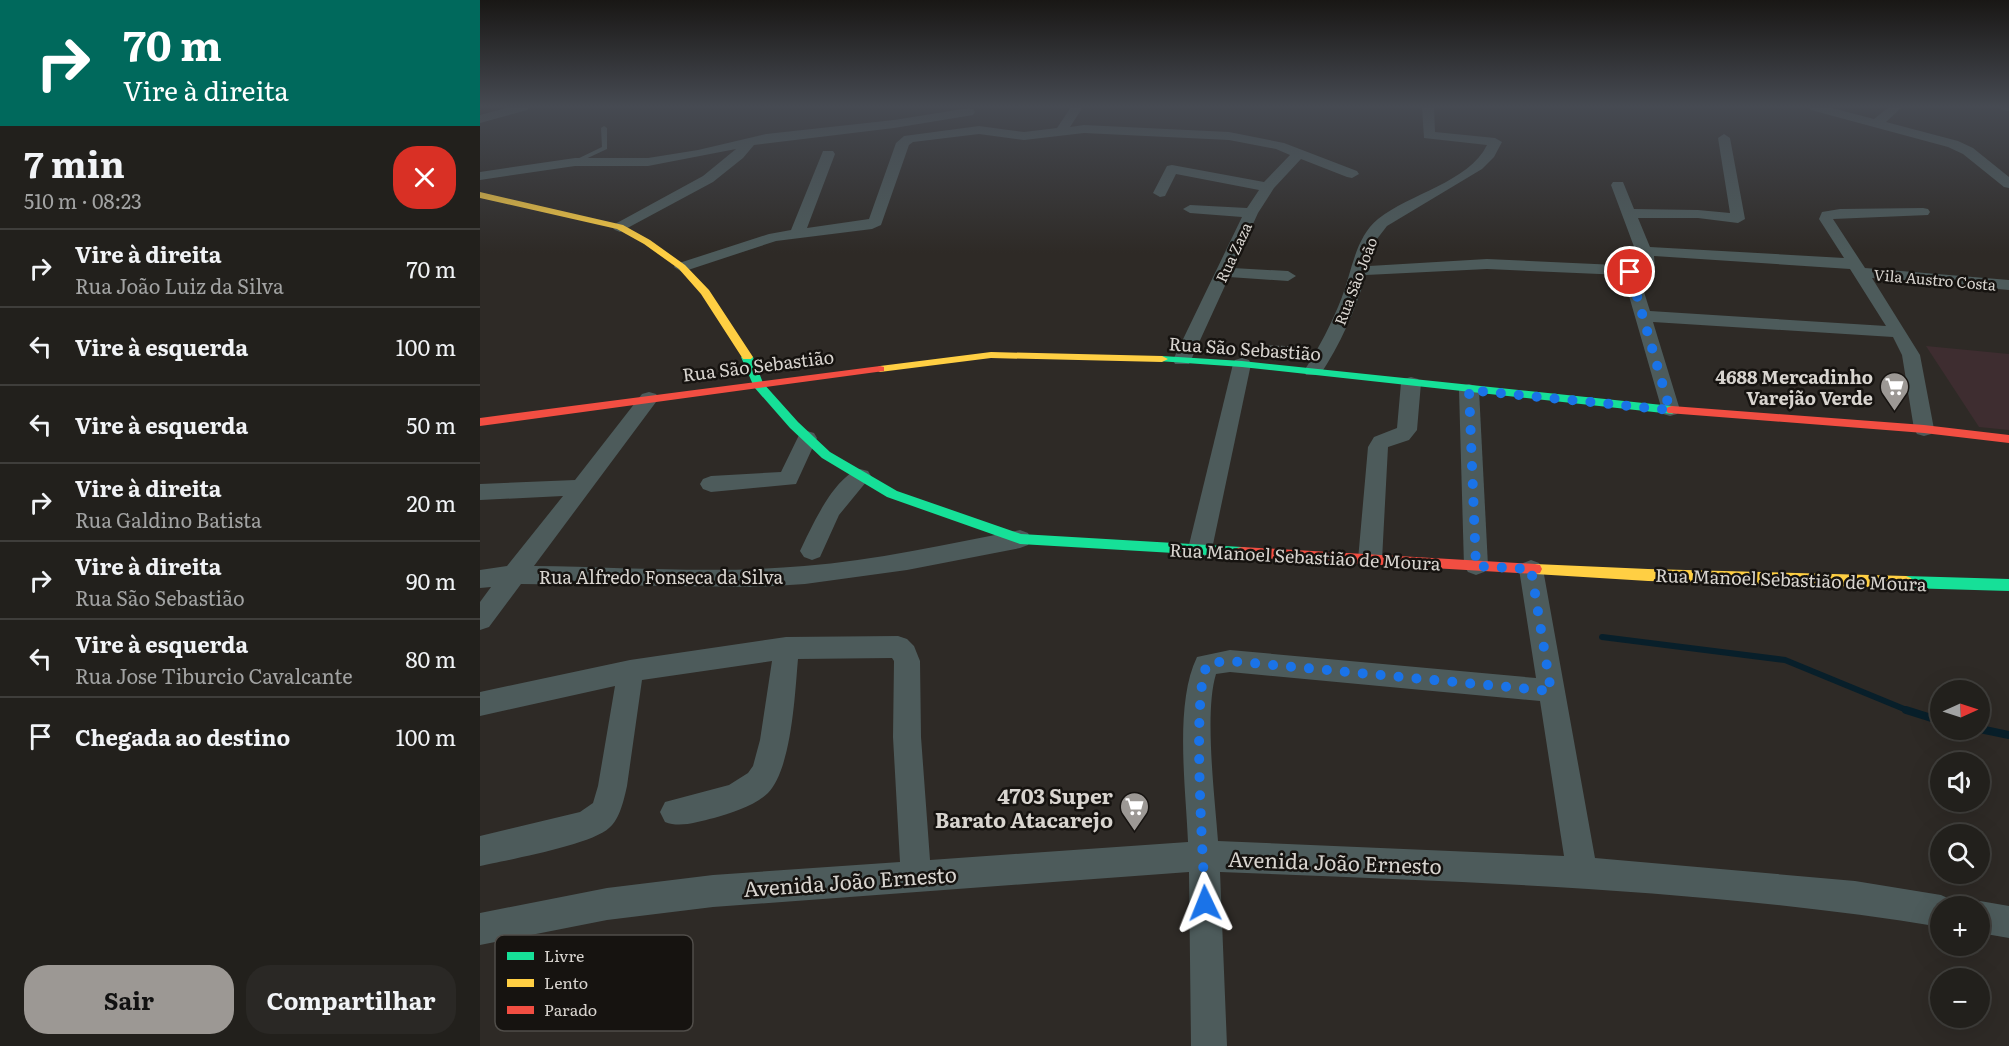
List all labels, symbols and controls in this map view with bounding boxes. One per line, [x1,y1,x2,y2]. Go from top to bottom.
text: 70 m [123,12,222,74]
icon: right [24,24,102,102]
text: Vire à direita [123,69,289,109]
text: 7 min [24,136,125,189]
button: close [393,146,456,209]
text: 510 m · 08:23 [24,185,142,215]
street label: Rua Zaza [1209,217,1257,286]
street label: Rua São João [1328,233,1382,328]
text: Vire à direita [75,237,222,270]
pin [1604,246,1655,297]
icon: right [24,252,57,285]
text: 70 m [406,252,456,285]
icon: arrive [1613,255,1646,288]
street label: Vila Austro Costa [1873,262,1998,296]
text: Rua João Luiz da Silva [75,270,284,300]
street label: Rua São Sebastião [1168,329,1322,367]
icon: left [24,330,57,363]
text: Vire à esquerda [75,330,248,363]
text: 100 m [396,330,456,363]
street label: Rua São Sebastião [681,342,835,388]
place label: 4688 Mercadinho Varejão Verde [1715,363,1873,411]
supermarket icon: 4688 Mercadinho Varejão Verde [1878,370,1910,412]
icon: left [24,408,57,441]
text: Vire à esquerda [75,408,248,441]
text: 50 m [406,408,456,441]
text: Vire à direita [75,471,222,504]
icon: right [24,486,57,519]
text: 20 m [406,486,456,519]
text: Rua Galdino Batista [75,504,262,534]
street label: Rua Manoel Sebastião de Moura [1169,535,1442,577]
text: Vire à direita [75,549,222,582]
street label: Rua Manoel Sebastião de Moura [1655,561,1928,597]
street label: Rua Alfredo Fonseca da Silva [539,563,784,590]
icon: right [24,564,57,597]
text: 90 m [406,564,456,597]
text: Rua São Sebastião [75,582,245,612]
text: Vire à esquerda [75,627,248,660]
icon: left [24,642,57,675]
text: 80 m [405,642,456,675]
text: Rua Jose Tiburcio Cavalcante [75,660,353,690]
north arrow [1930,680,1990,740]
map controls [1930,680,1990,1028]
icon: arrive [24,720,57,753]
text: Chegada ao destino [75,720,290,753]
text: 100 m [396,720,456,753]
button: sound [1930,752,1990,812]
place label: 4703 Super Barato Atacarejo [935,779,1114,834]
supermarket icon: 4703 Super Barato Atacarejo [1118,790,1150,832]
button: search [1930,824,1990,884]
street label: Avenida João Ernesto [1228,842,1442,880]
street label: Avenida João Ernesto [742,857,958,903]
position arrow [1173,871,1237,935]
button: + [1930,896,1990,956]
legend [495,935,693,1031]
text: Livre [544,943,584,967]
button: Sair [24,965,234,1034]
button: Compartilhar [246,965,456,1034]
button: − [1930,968,1990,1028]
text: Lento [544,970,588,994]
text: Parado [544,997,597,1021]

